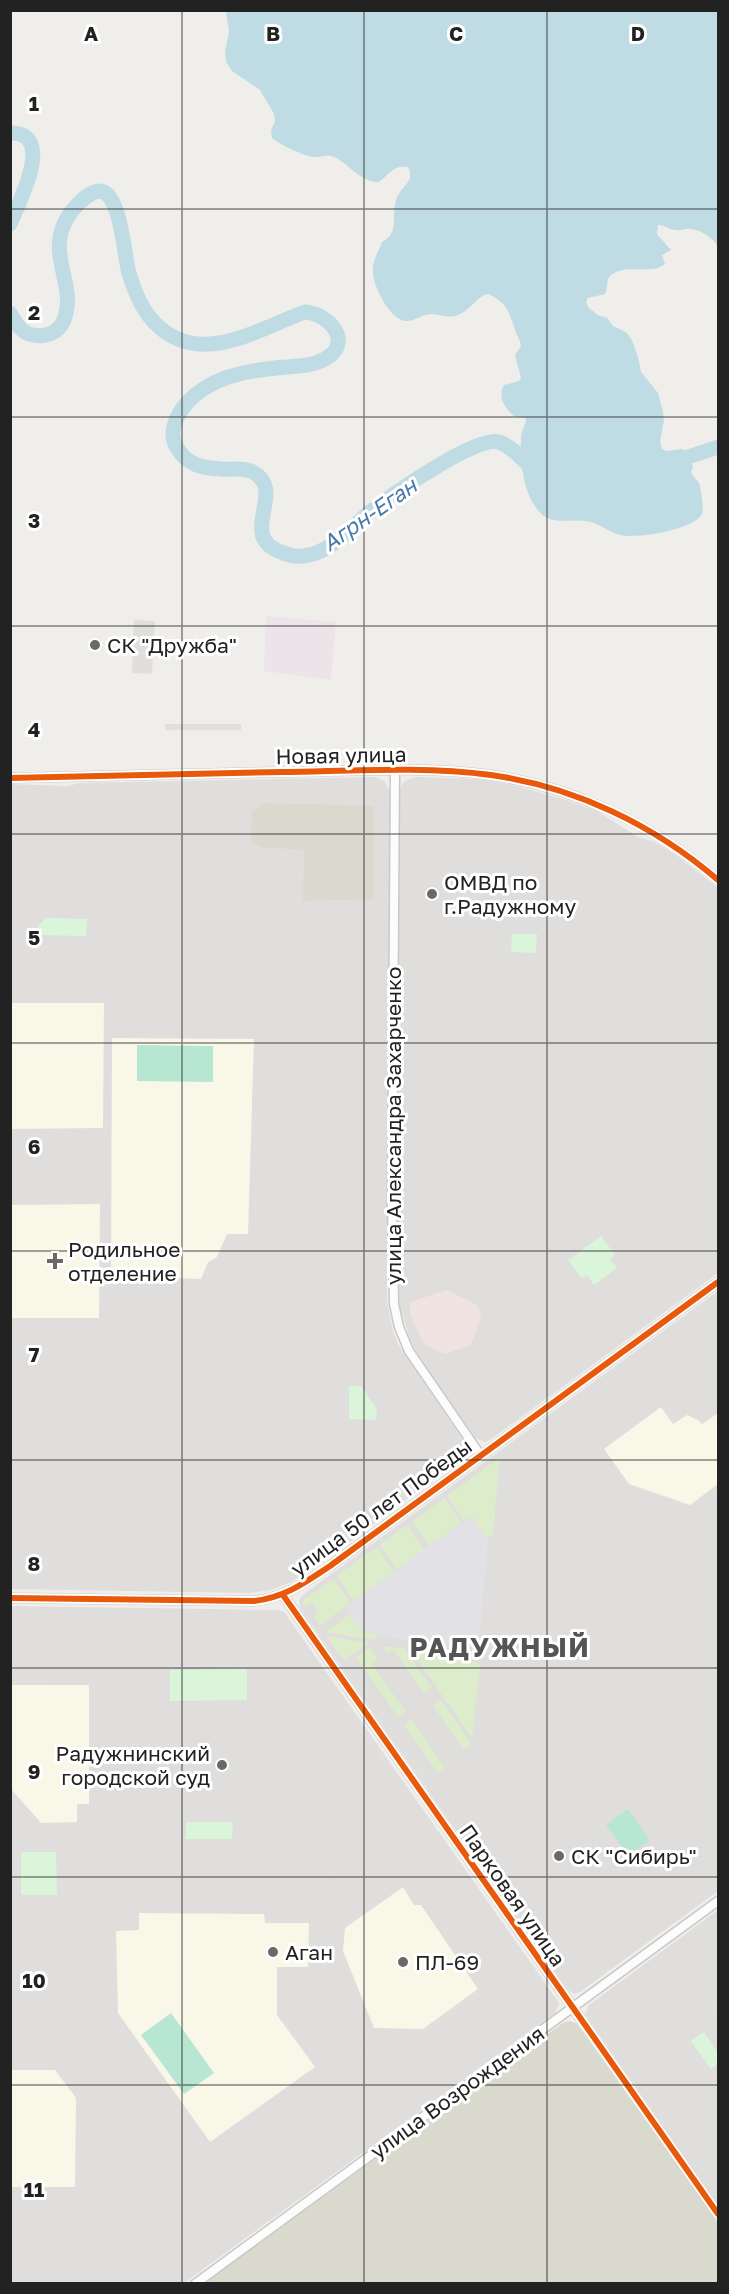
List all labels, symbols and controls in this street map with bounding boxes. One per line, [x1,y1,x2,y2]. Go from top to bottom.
text: A [84,21,98,45]
text: B [266,21,280,45]
text: C [449,21,463,45]
text: D [631,21,645,45]
text: 1 [29,91,39,115]
text: 2 [28,300,40,324]
water label: Агрн-Еган [317,471,423,556]
text: 3 [28,508,40,532]
place label: СК "Дружба" [107,632,237,658]
marker: СК "Дружба" [88,638,102,652]
text: 4 [28,717,40,741]
street label: Новая улица [275,741,407,769]
place label: ОМВД по г.Радужному [444,869,576,919]
marker: ОМВД по г.Радужному [425,887,439,901]
text: 5 [28,925,40,949]
street label: улица Александра Захарченко [380,967,406,1285]
text: 6 [28,1134,40,1158]
place label: Родильное отделение [68,1236,180,1286]
marker: Родильное отделение [46,1252,64,1270]
text: 7 [29,1342,40,1366]
street label: улица 50 лет Победы [285,1432,477,1582]
text: 8 [28,1551,40,1575]
district label: РАДУЖНЫЙ [410,1631,590,1663]
place label: Радужнинский городской суд [56,1740,210,1790]
marker: Радужнинский городской суд [215,1758,229,1772]
text: 9 [28,1759,40,1783]
street label: Парковая улица [454,1819,572,1971]
place label: СК "Сибирь" [571,1843,697,1869]
marker: СК "Сибирь" [552,1849,566,1863]
place label: Аган [285,1939,333,1965]
marker: Аган [266,1945,280,1959]
place label: ПЛ-69 [415,1949,479,1975]
marker: ПЛ-69 [396,1955,410,1969]
text: 10 [22,1968,46,1992]
street label: улица Возрождения [365,2020,549,2164]
text: 11 [24,2177,44,2201]

